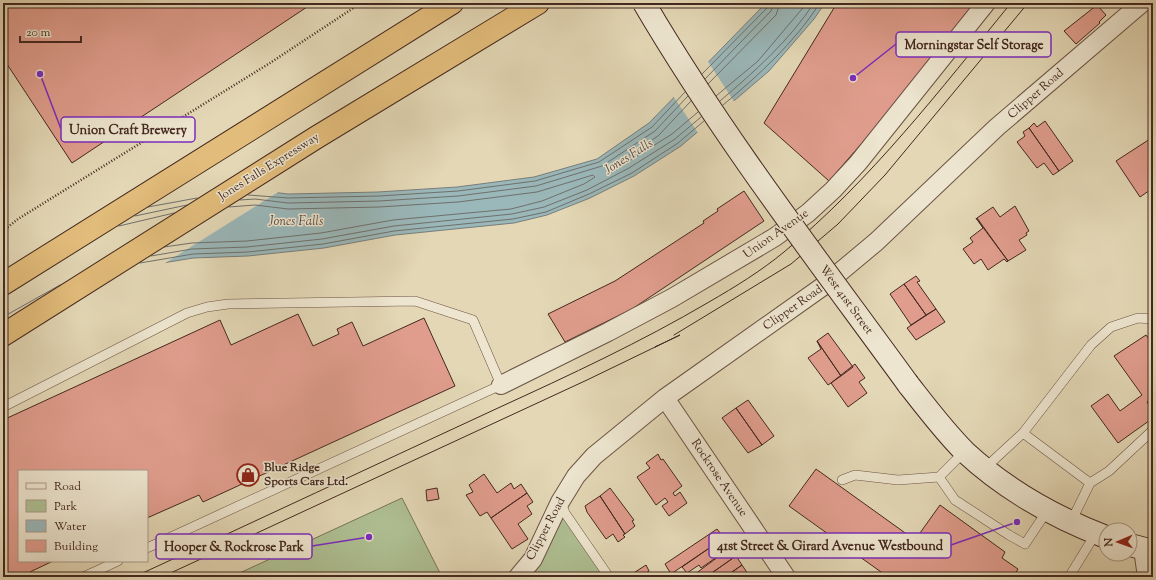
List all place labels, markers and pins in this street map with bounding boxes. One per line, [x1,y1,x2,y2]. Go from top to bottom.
callout: Morningstar Self Storage [896,32,1051,57]
callout: Union Craft Brewery [61,117,195,142]
place label: Blue Ridge Sports Cars Ltd. [263,459,348,491]
shop icon: Blue Ridge Sports Cars Ltd. [235,462,261,488]
callout: 41st Street & Girard Avenue Westbound [709,533,951,558]
callout: Hooper & Rockrose Park [156,534,312,559]

